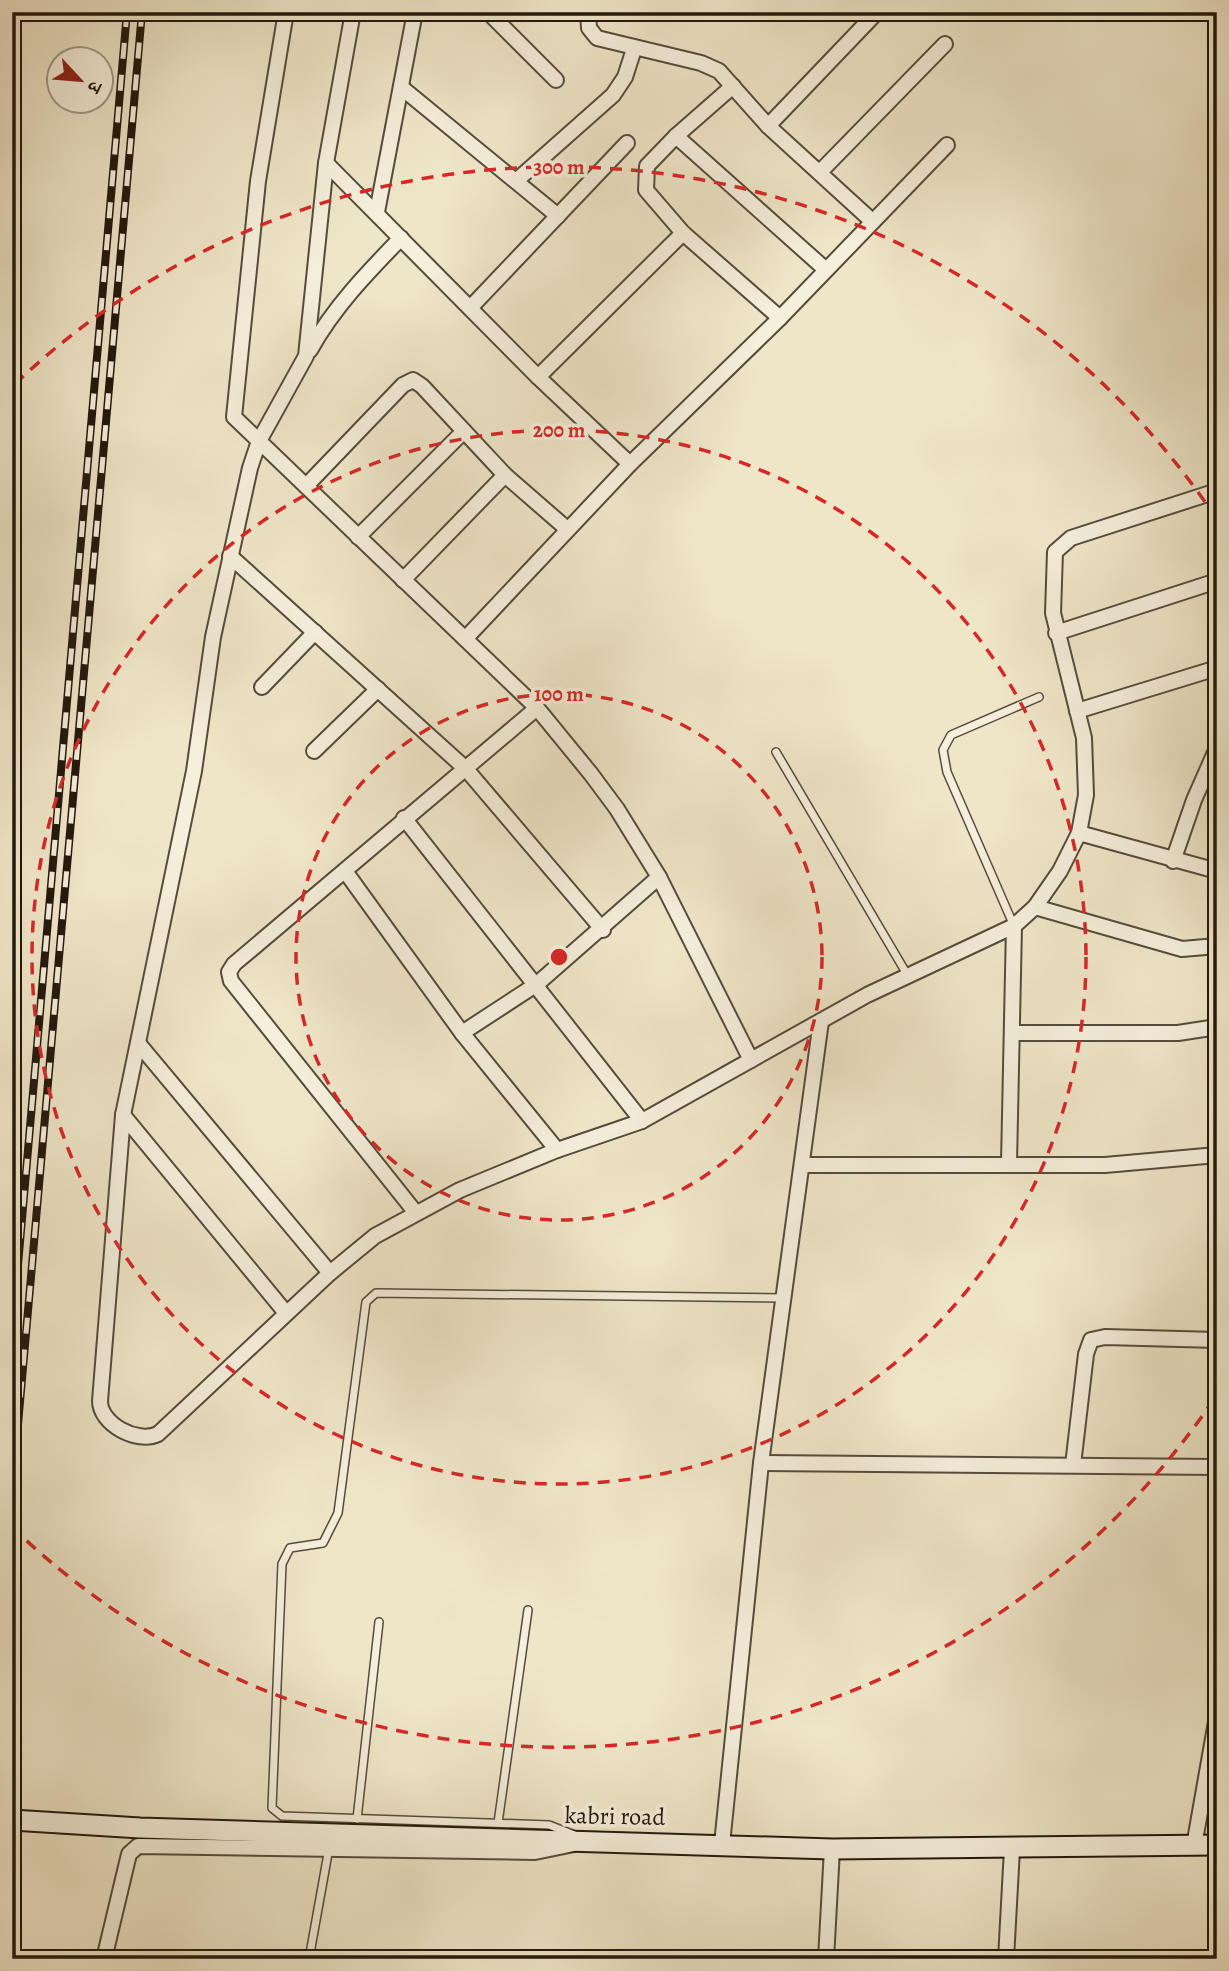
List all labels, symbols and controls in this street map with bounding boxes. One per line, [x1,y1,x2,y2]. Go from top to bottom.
north arrow [46,46,116,116]
text: उ [80,75,109,98]
text: 300 m [533,153,585,181]
text: 200 m [533,416,586,444]
text: 100 m [534,680,584,708]
centre of rings [547,945,571,969]
street label: kabri road [564,1799,666,1833]

